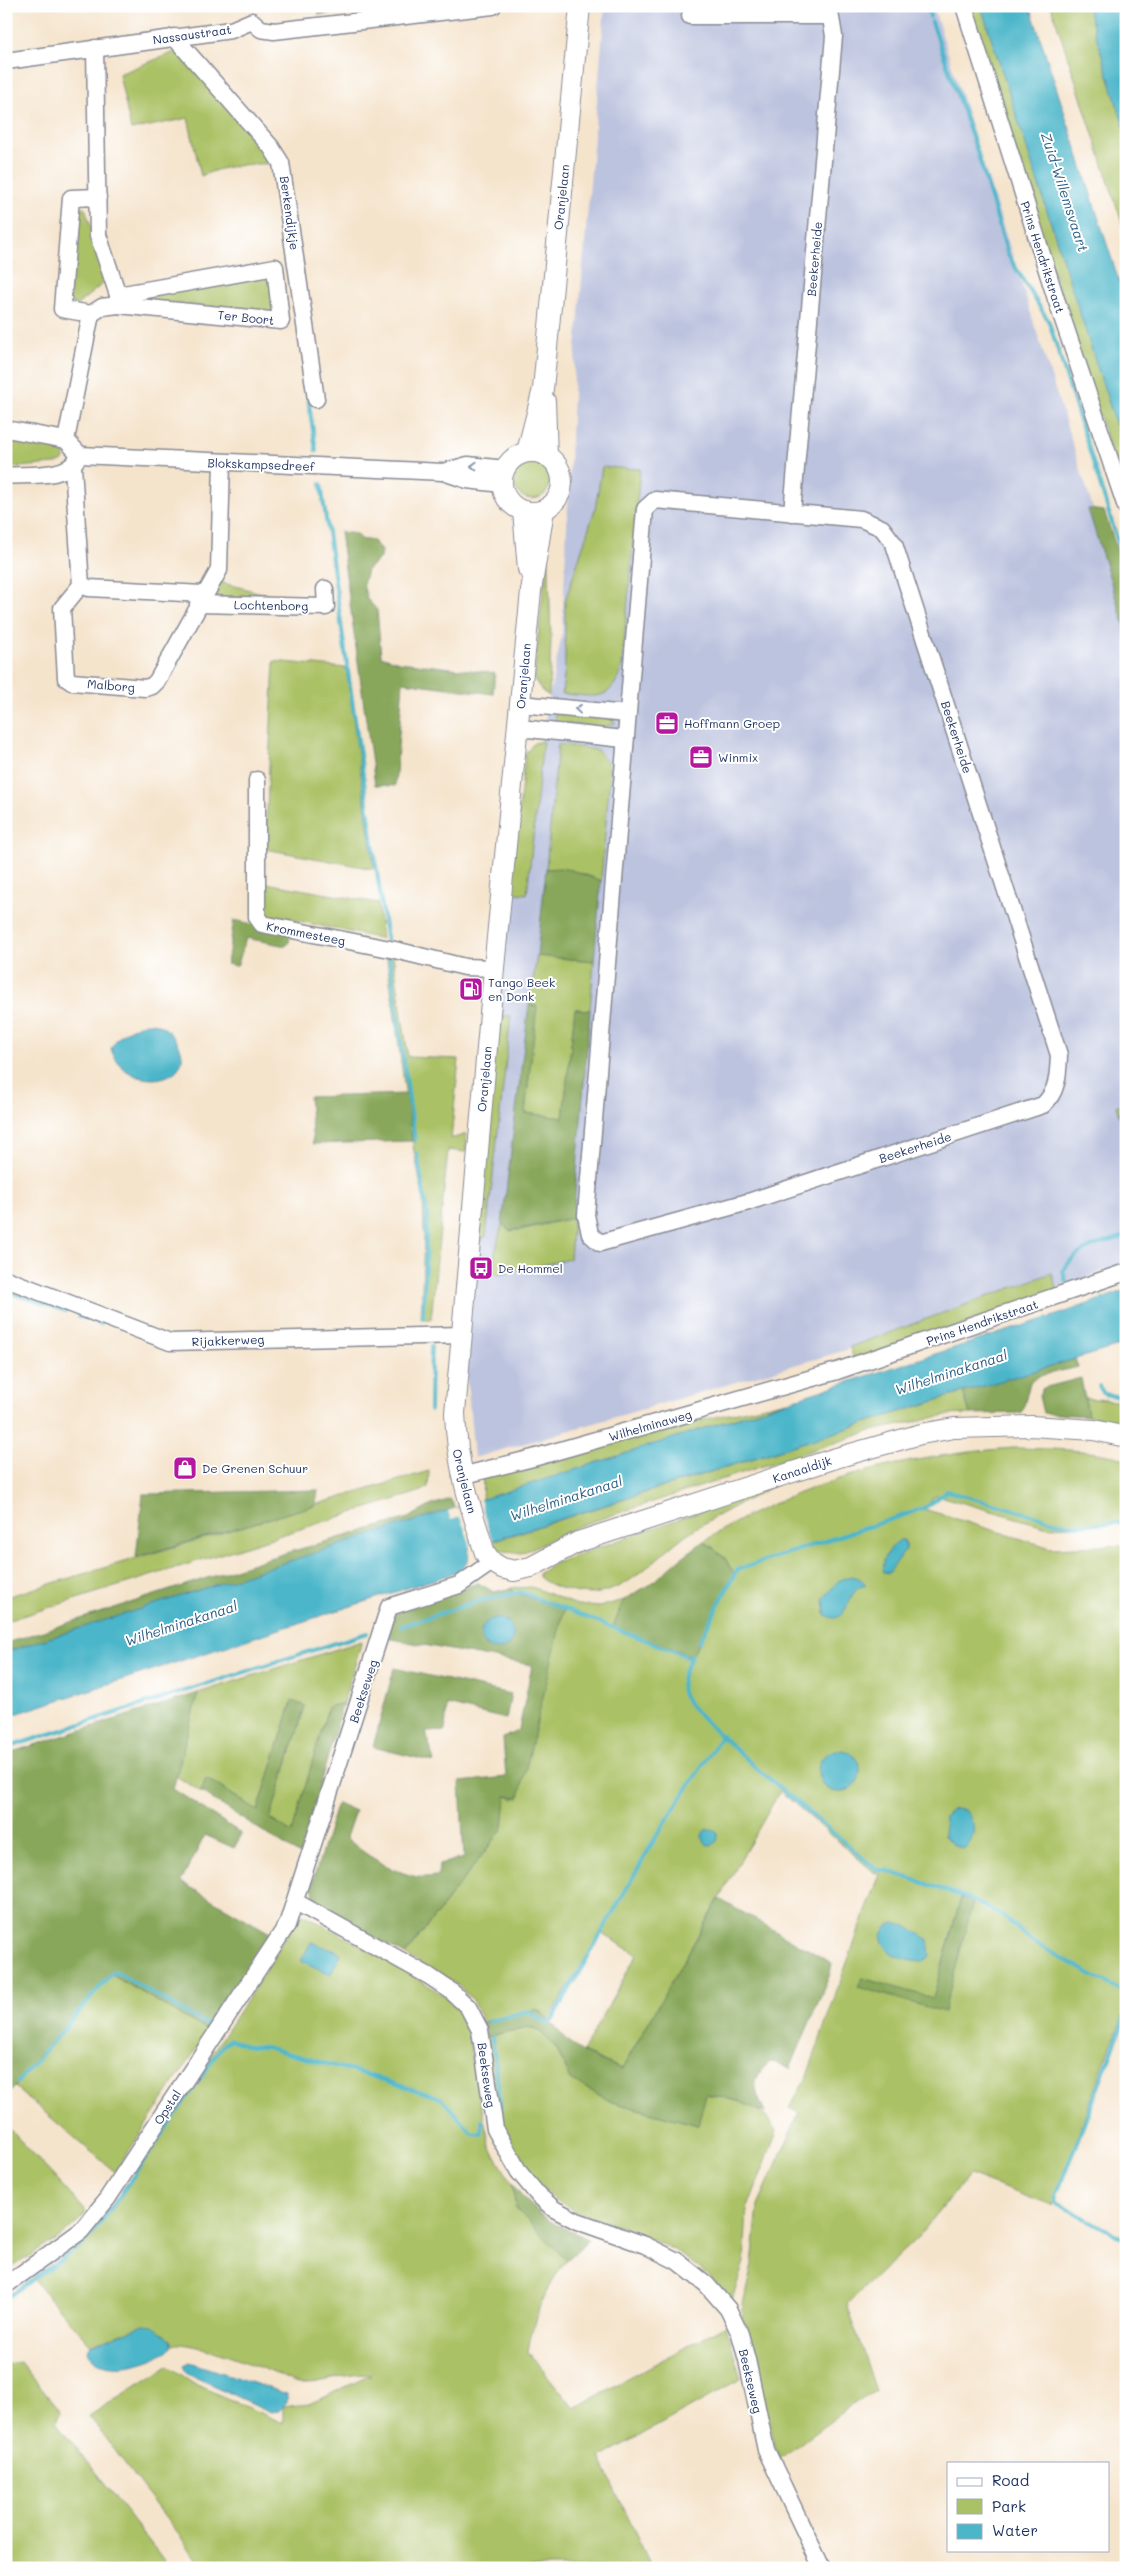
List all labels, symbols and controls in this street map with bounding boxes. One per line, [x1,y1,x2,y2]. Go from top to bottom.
street label: Nassaustraat [152,21,232,47]
water label: Zuid-Willemsvaart [1037,130,1093,254]
street label: Oranjelaan [550,163,572,231]
street label: Berkendijkje [277,175,303,251]
street label: Prins Hendrikstraat [1017,199,1069,315]
street label: Beekerheide [803,221,825,297]
street label: Ter Boort [217,306,275,328]
street label: Blokskampsedreef [207,454,315,474]
one-way arrow [469,460,477,471]
street label: Lochtenborg [234,596,308,614]
street label: Oranjelaan [512,643,534,709]
street label: Malborg [86,675,136,695]
street label: Beekerheide [938,699,976,775]
one-way arrow [574,704,582,715]
office icon: Hoffmann Groep [654,710,680,736]
place label: Hoffmann Groep [684,715,780,731]
office icon: Winmix [688,744,714,770]
place label: Winmix [718,749,758,765]
street label: Krommesteeg [265,918,347,948]
place label: Tango Beek en Donk [488,974,555,1004]
fuel station icon: Tango Beek en Donk [458,976,484,1002]
street label: Oranjelaan [473,1046,495,1112]
street label: Beekerheide [877,1128,953,1166]
bus stop icon: De Hommel [468,1255,494,1281]
place label: De Hommel [498,1260,563,1276]
street label: Prins Hendrikstraat [924,1295,1040,1349]
street label: Rijakkerweg [191,1331,265,1349]
water label: Wilhelminakanaal [892,1345,1010,1399]
street label: Wilhelminaweg [607,1406,693,1444]
street label: Oranjelaan [449,1447,481,1515]
street label: Kanaaldijk [770,1452,834,1486]
shop icon: De Grenen Schuur [172,1455,198,1481]
place label: De Grenen Schuur [202,1460,308,1476]
water label: Wilhelminakanaal [507,1471,625,1525]
water label: Wilhelminakanaal [122,1596,240,1650]
street label: Beekseweg [345,1657,381,1725]
street label: Beekseweg [475,2041,499,2109]
street label: Opstal [150,2086,184,2128]
street label: Beekseweg [736,2347,766,2415]
legend [947,2462,1110,2552]
text: Road [992,2470,1029,2490]
text: Park [992,2496,1026,2516]
text: Water [992,2520,1038,2540]

